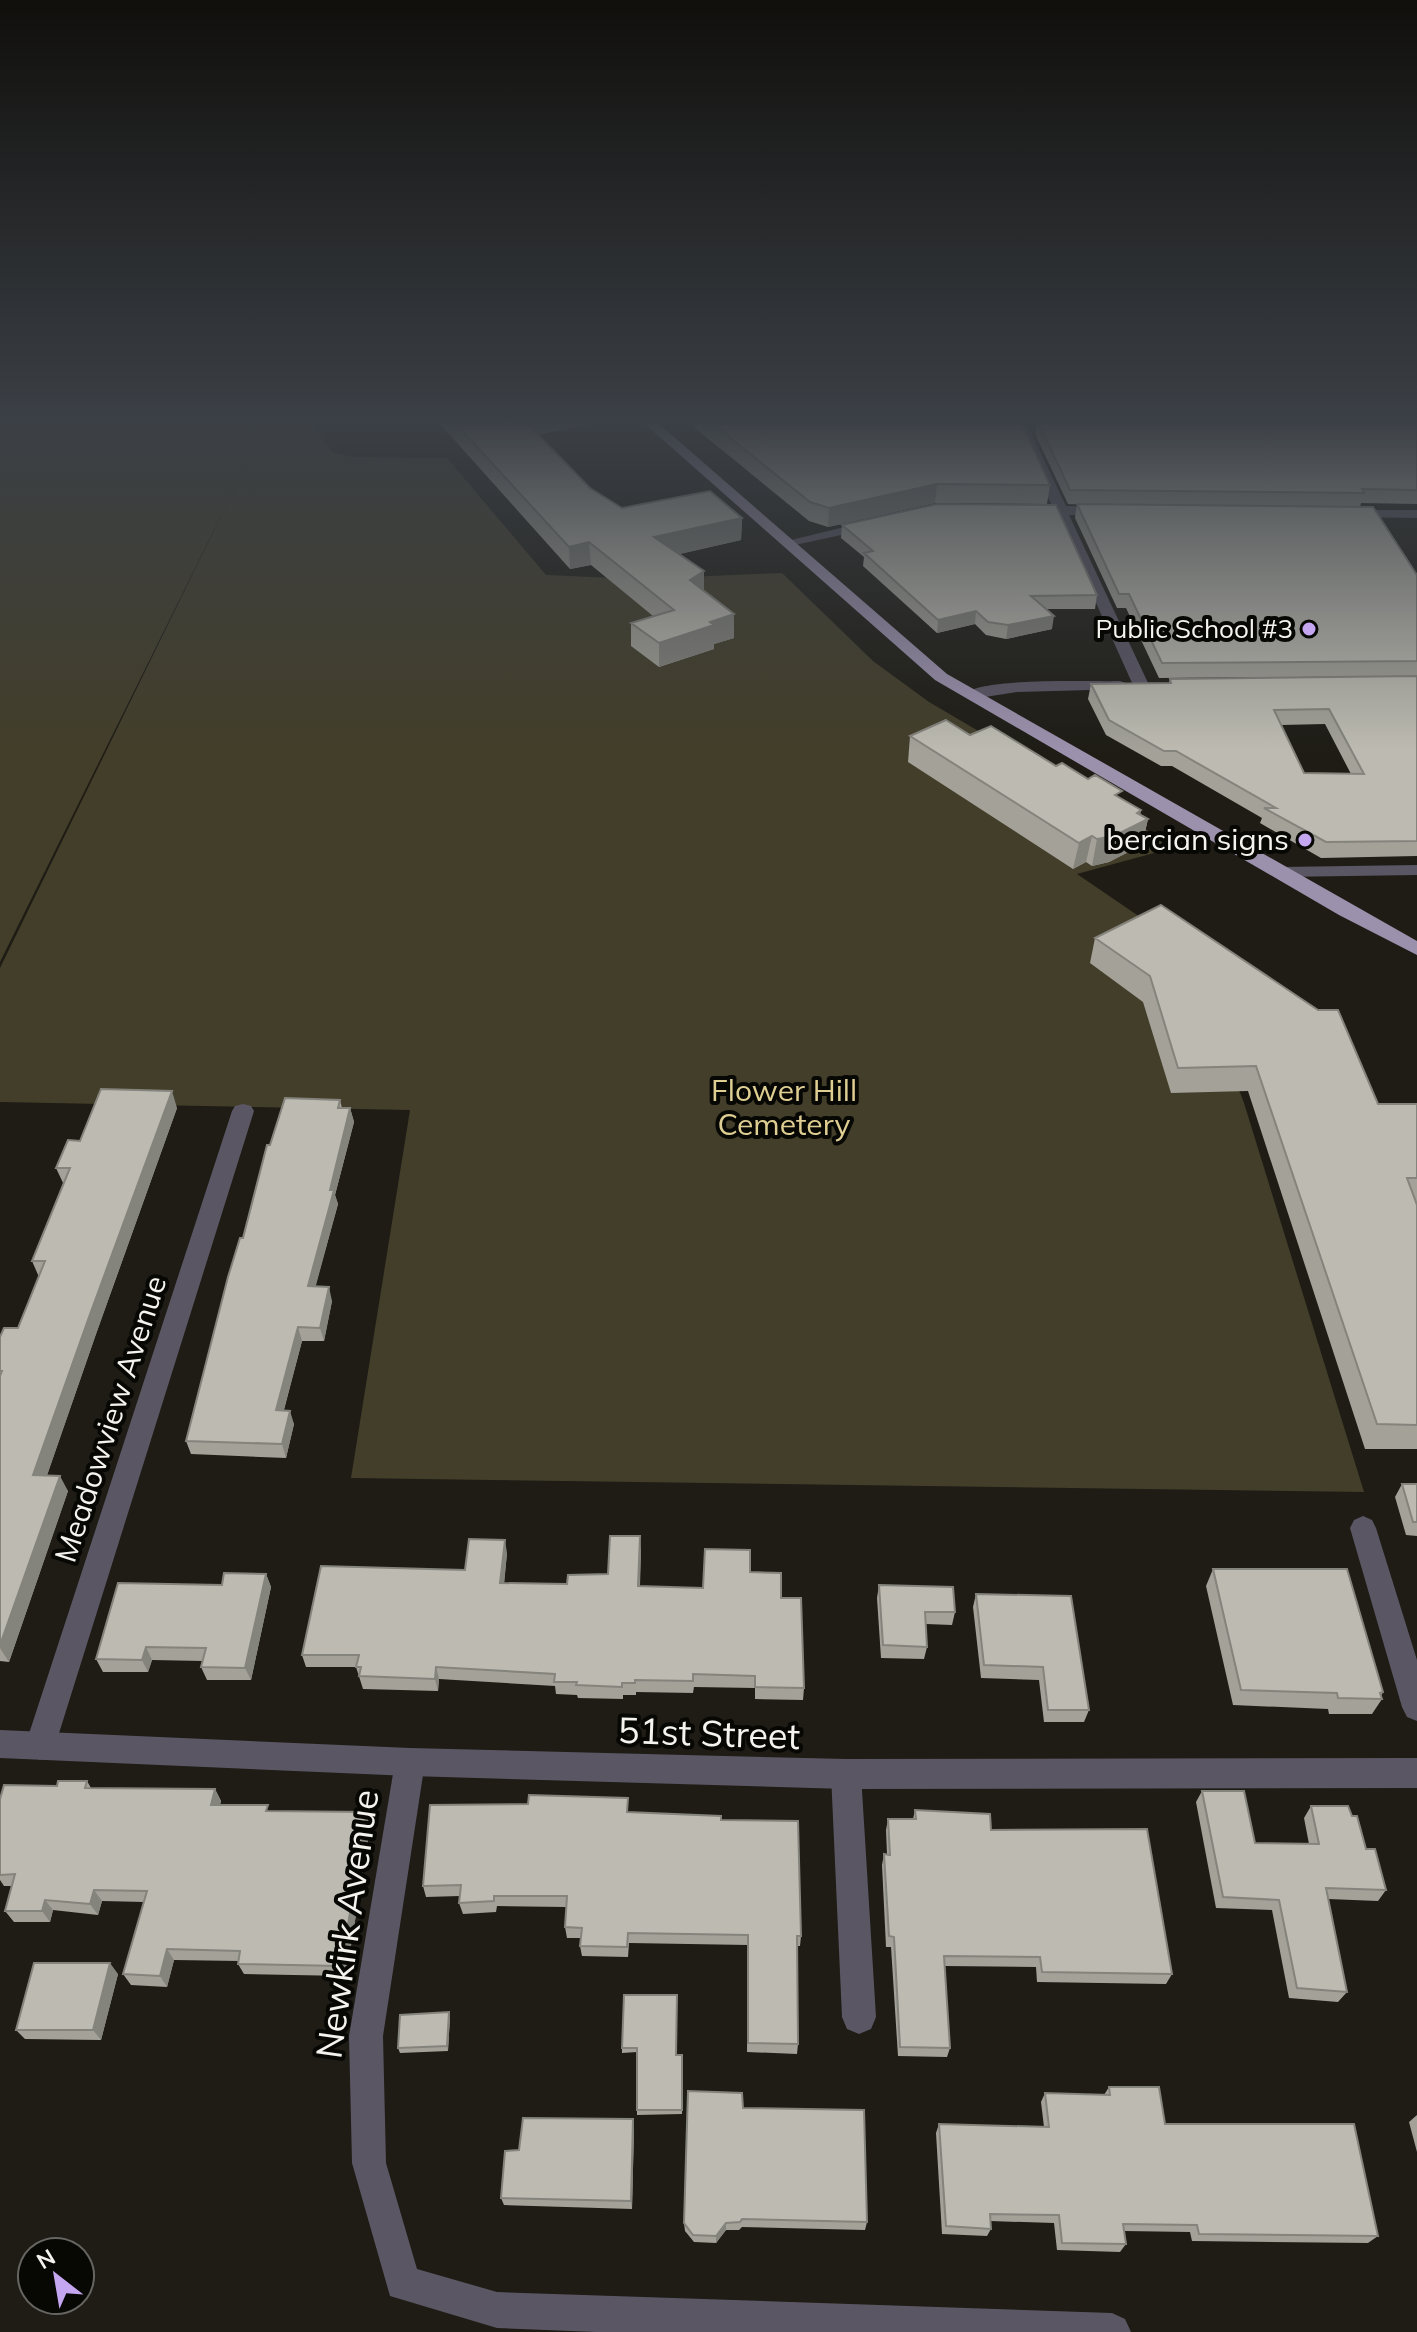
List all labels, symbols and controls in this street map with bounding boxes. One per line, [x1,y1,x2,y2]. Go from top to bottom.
place label: Public School #3 [1095,612,1293,645]
marker: Public School #3 [1300,620,1318,638]
place label: bercian signs [1106,820,1289,858]
marker: bercian signs [1296,831,1314,849]
park label: Flower Hill Cemetery [711,1071,857,1143]
street label: Meadowview Avenue [46,1271,174,1567]
street label: 51st Street [617,1707,801,1758]
street label: Newkirk Avenue [305,1787,388,2061]
north arrow [16,2236,96,2316]
text: N [31,2243,60,2275]

